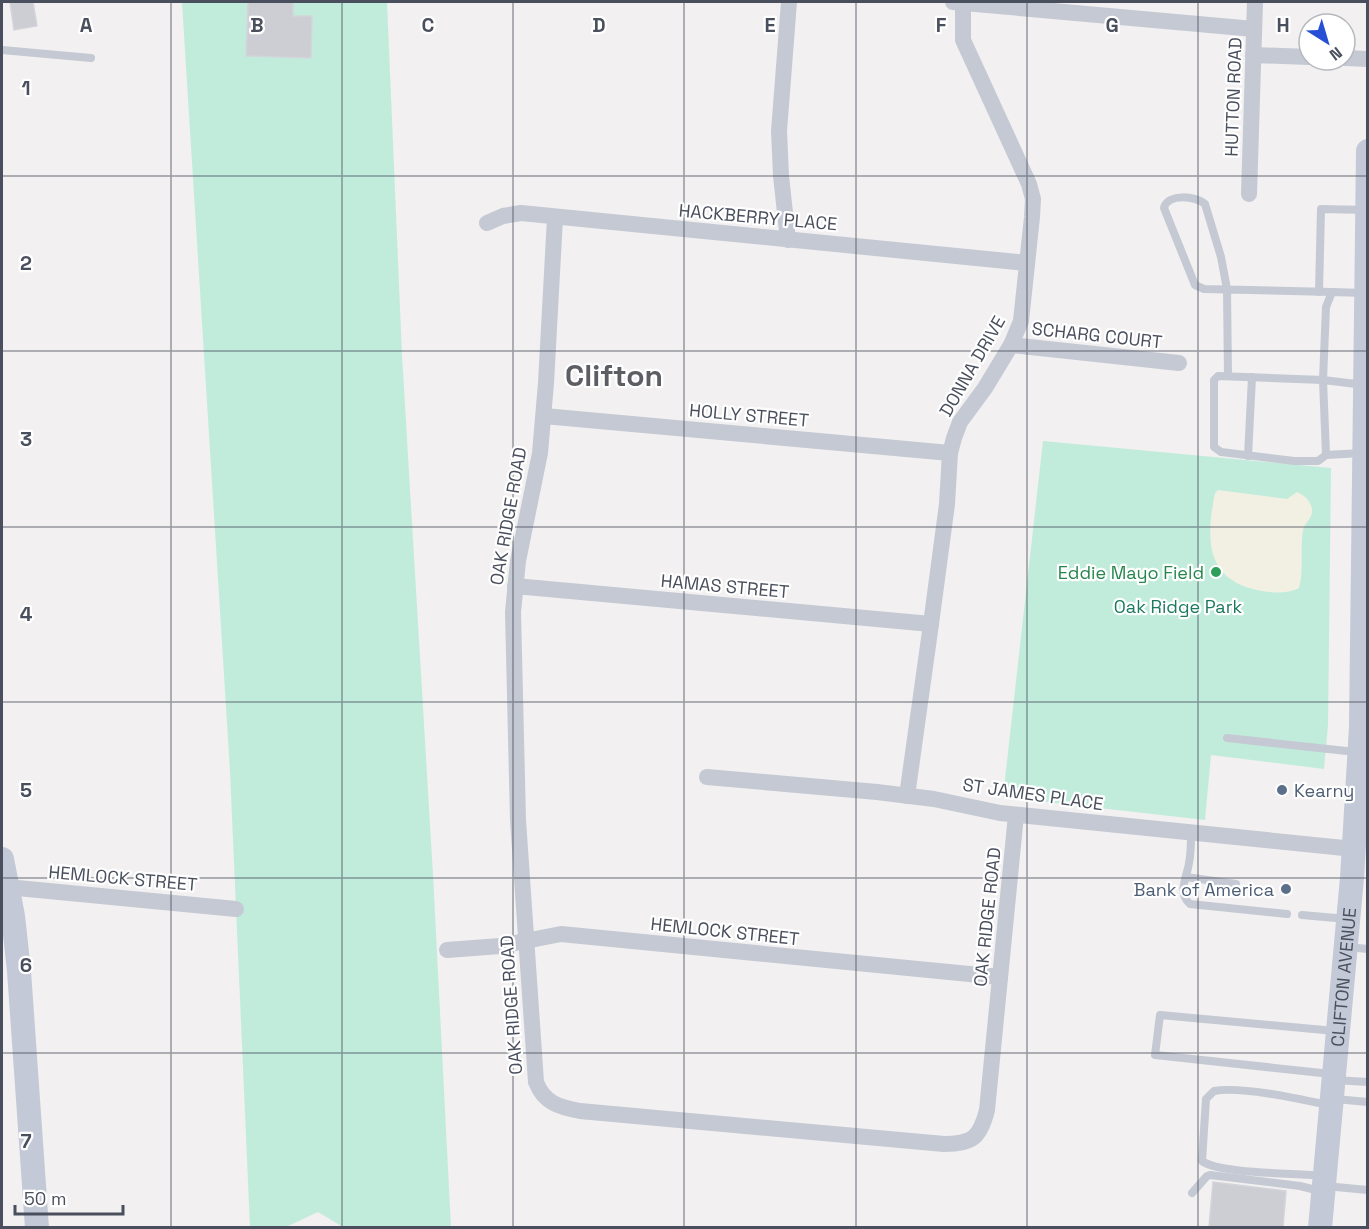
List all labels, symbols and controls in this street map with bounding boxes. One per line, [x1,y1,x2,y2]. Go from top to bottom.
text: A [80,12,93,38]
text: B [250,12,264,38]
text: C [422,12,435,38]
text: D [592,12,606,38]
text: E [764,12,776,38]
text: F [936,12,947,38]
text: G [1105,12,1119,38]
text: H [1276,12,1290,38]
north arrow [1297,12,1357,72]
street label: HUTTON ROAD [1219,37,1247,157]
text: N [1325,42,1346,65]
text: 1 [21,75,31,101]
street label: HACKBERRY PLACE [678,199,838,235]
text: 2 [20,250,32,276]
street label: DONNA DRIVE [934,312,1010,420]
street label: SCHARG COURT [1031,317,1164,353]
district label: Clifton [565,356,663,395]
street label: HOLLY STREET [688,398,810,432]
text: 3 [20,426,32,452]
street label: OAK RIDGE ROAD [485,445,531,587]
place label: Eddie Mayo Field [1058,561,1204,584]
marker: Eddie Mayo Field [1209,565,1223,579]
street label: HAMAS STREET [660,569,791,603]
park label: Oak Ridge Park [1114,595,1242,618]
text: 4 [20,601,33,627]
street label: ST JAMES PLACE [961,773,1105,815]
text: 5 [20,777,32,803]
place label: Kearny [1294,779,1354,802]
marker: Kearny [1275,783,1289,797]
street label: OAK RIDGE ROAD [968,846,1006,988]
street label: HEMLOCK STREET [48,860,199,896]
place label: Bank of America [1134,878,1274,901]
marker: Bank of America [1279,882,1293,896]
street label: CLIFTON AVENUE [1325,906,1361,1048]
street label: HEMLOCK STREET [649,912,801,950]
street label: OAK RIDGE ROAD [495,935,527,1075]
text: 6 [20,952,32,978]
text: 7 [20,1128,32,1154]
scale bar [15,1178,123,1216]
text: 50 m [24,1187,66,1210]

